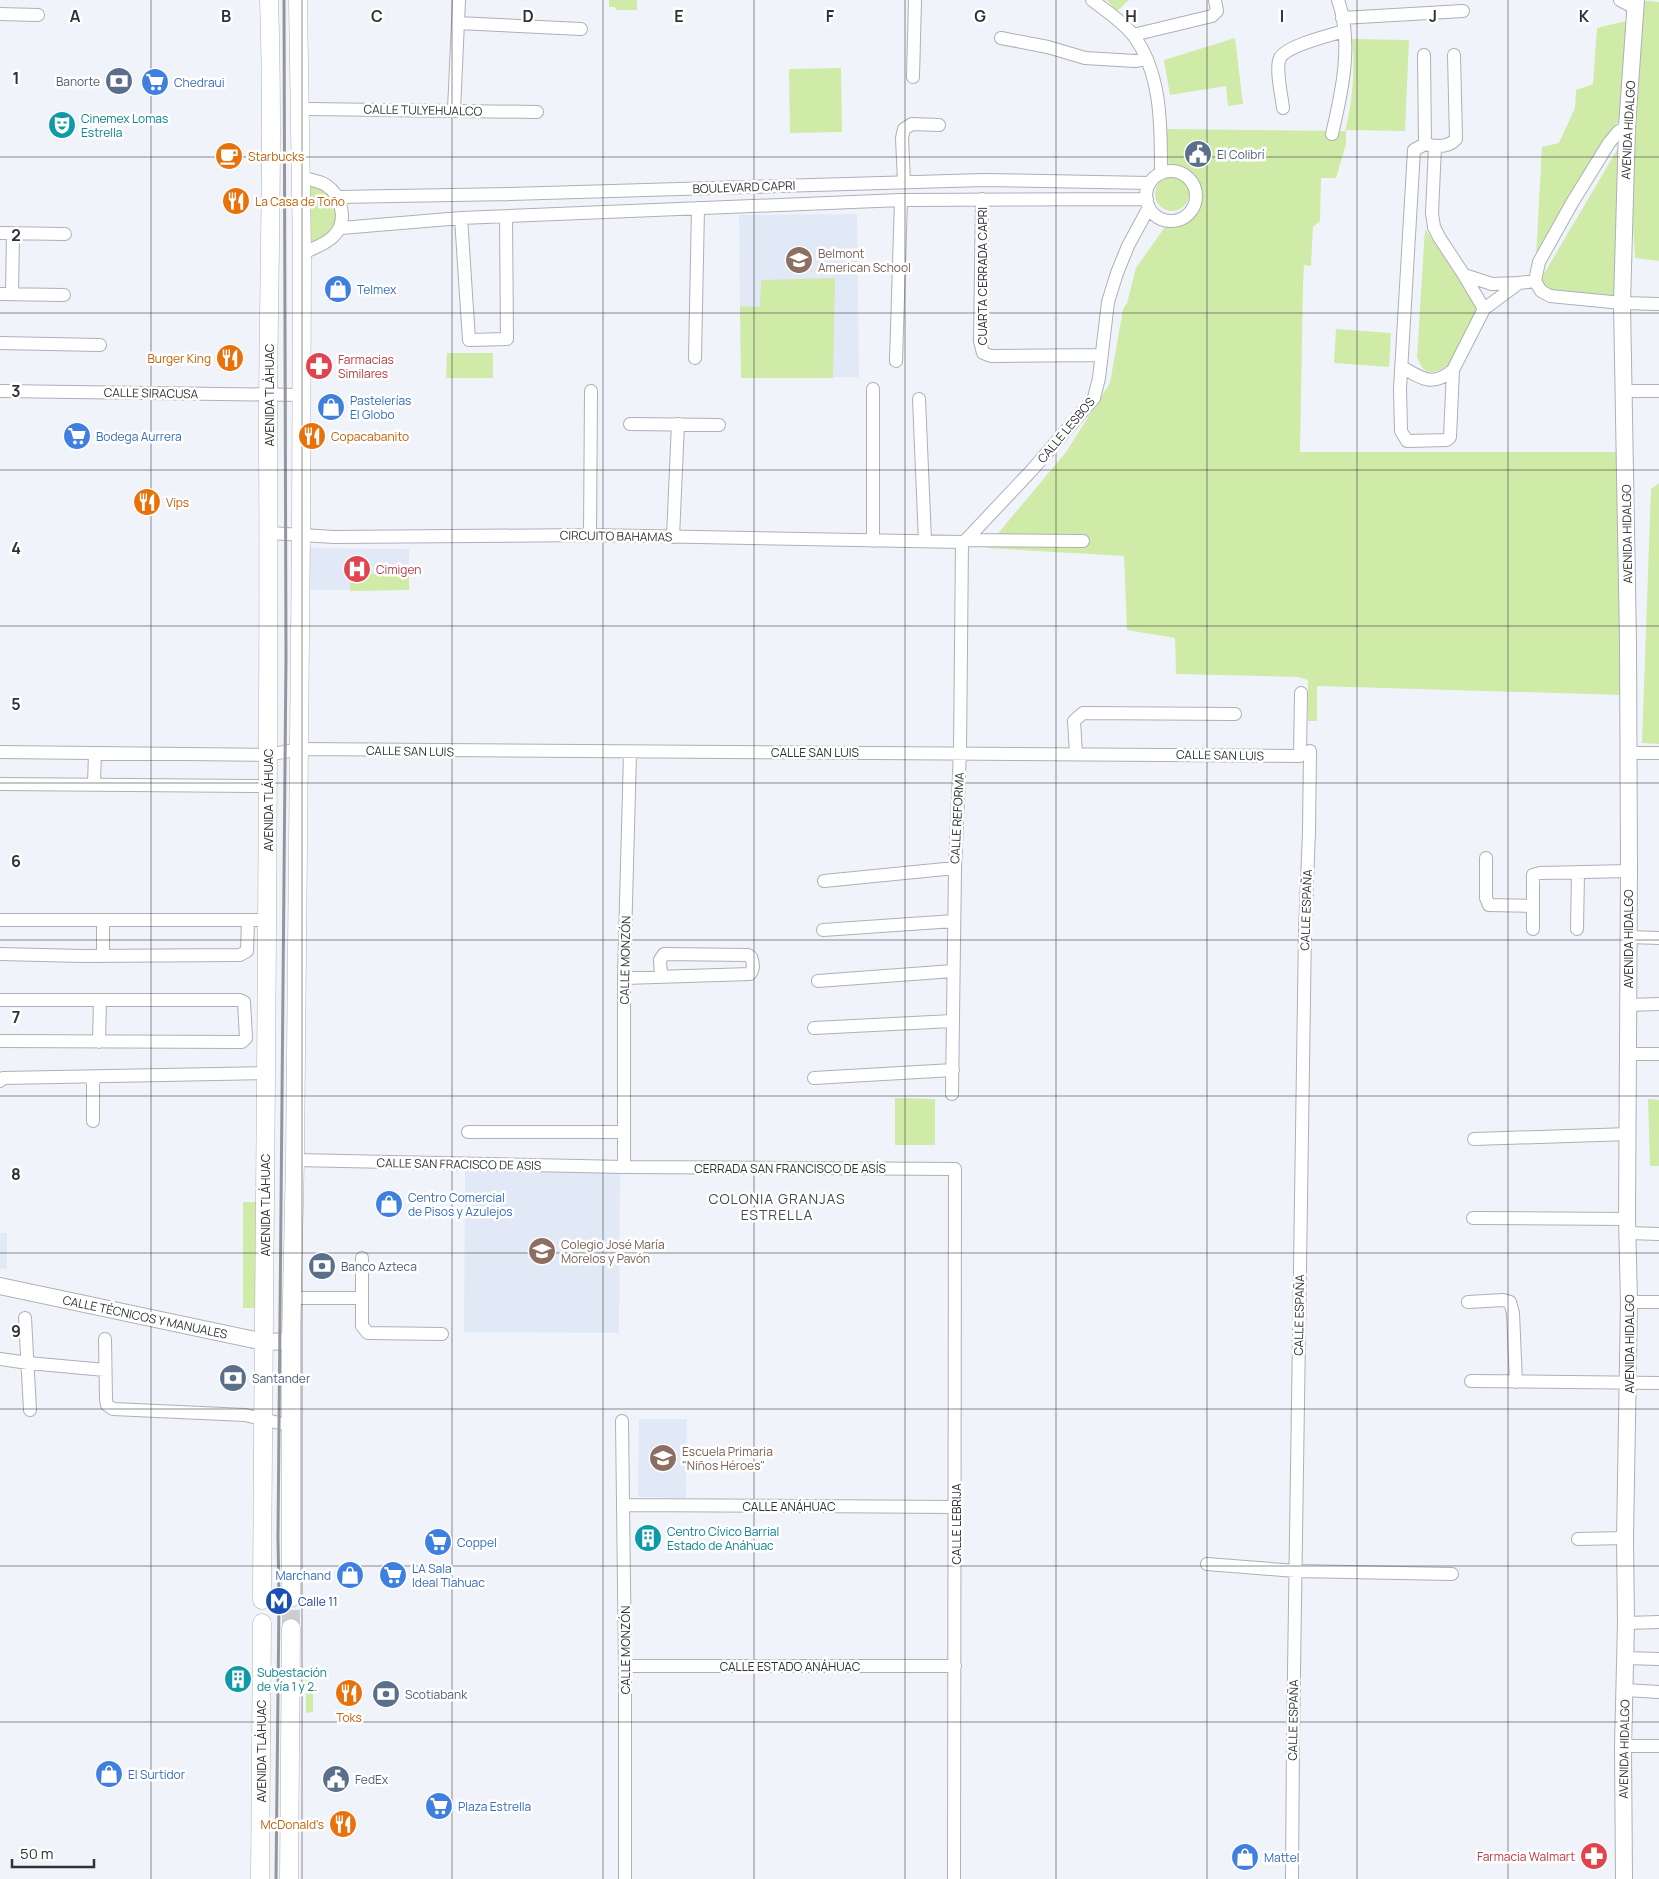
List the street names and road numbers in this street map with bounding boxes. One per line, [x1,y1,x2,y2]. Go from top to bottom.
street label: AVENIDA HIDALGO [1617,80,1639,180]
street label: CALLE TULYEHUALCO [363,100,483,120]
street label: BOULEVARD CAPRI [692,177,796,197]
street label: CUARTA CERRADA CAPRI [974,207,991,345]
street label: AVENIDA TLÁHUAC [261,343,278,446]
street label: CALLE SIRACUSA [104,384,199,402]
street label: CALLE LESBOS [1033,394,1099,466]
street label: AVENIDA HIDALGO [1618,484,1636,584]
street label: CIRCUITO BAHAMAS [560,527,672,545]
street label: CALLE SAN LUIS [366,742,454,760]
street label: CALLE SAN LUIS [771,744,859,761]
street label: CALLE SAN LUIS [1176,746,1264,764]
street label: AVENIDA TLÁHUAC [260,748,277,851]
street label: CALLE REFORMA [946,771,968,864]
street label: CALLE ESPAÑA [1296,869,1316,951]
street label: AVENIDA HIDALGO [1620,889,1637,989]
street label: CALLE MONZÓN [616,916,634,1004]
street label: AVENIDA TLÁHUAC [257,1153,274,1256]
street label: CALLE SAN FRACISCO DE ASIS [376,1154,542,1174]
street label: CERRADA SAN FRANCISCO DE ASÍS [694,1160,886,1177]
street label: CALLE ESPAÑA [1290,1274,1308,1356]
street label: CALLE TÉCNICOS Y MANUALES [61,1291,229,1343]
street label: AVENIDA HIDALGO [1621,1294,1638,1394]
street label: CALLE LEBRIJA [948,1483,965,1565]
street label: CALLE ANÁHUAC [742,1498,836,1515]
street label: CALLE MONZÓN [617,1606,634,1694]
street label: CALLE ESTADO ANÁHUAC [720,1658,861,1675]
street label: CALLE ESPAÑA [1284,1679,1302,1761]
street label: AVENIDA TLÁHUAC [253,1699,270,1802]
street label: AVENIDA HIDALGO [1615,1699,1633,1799]

